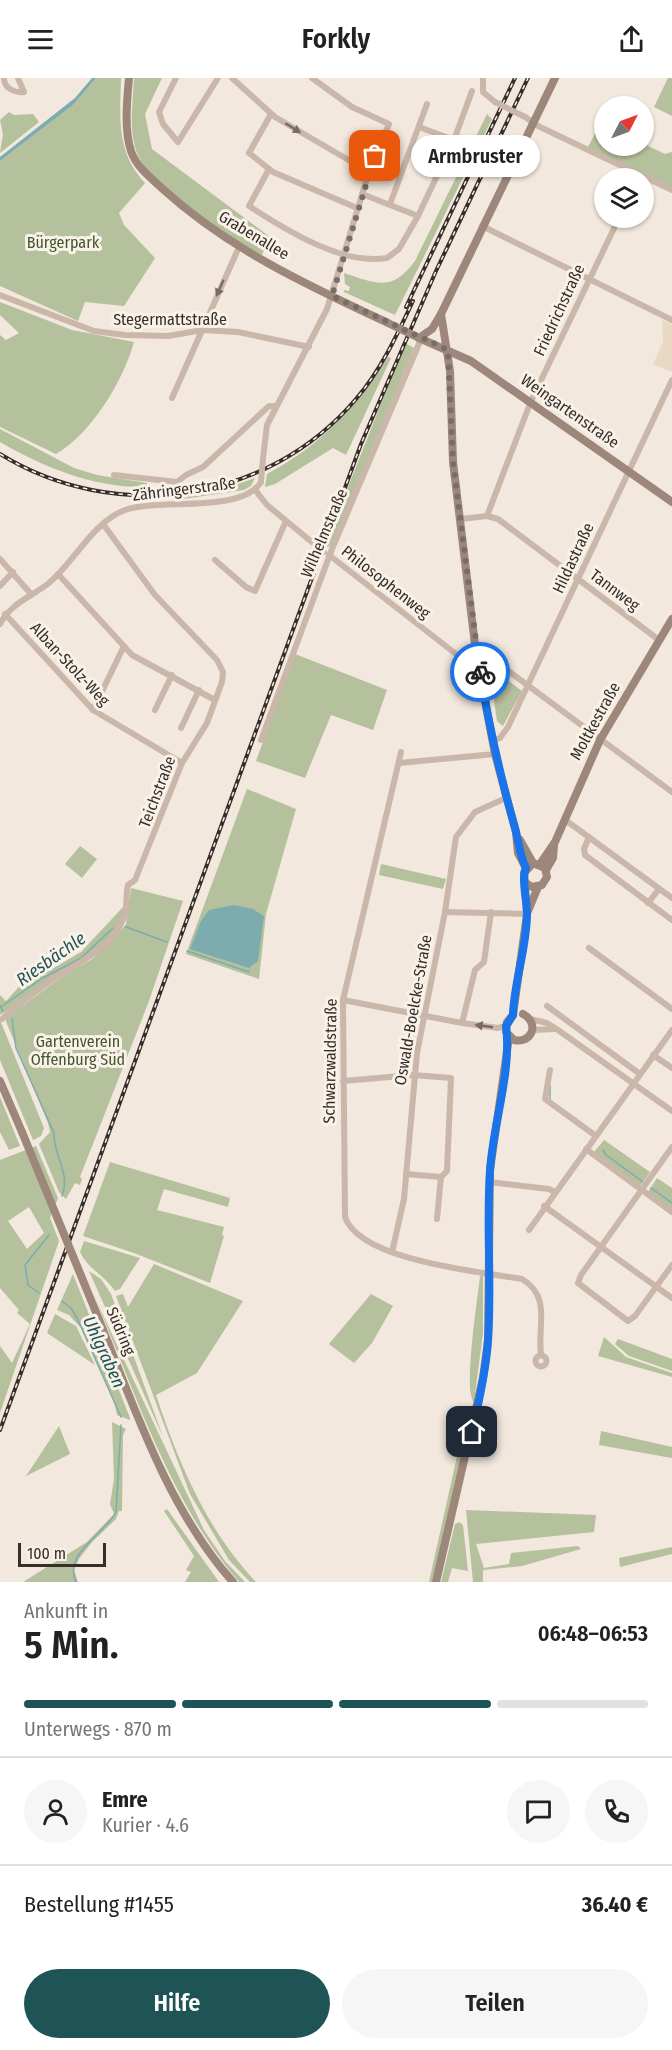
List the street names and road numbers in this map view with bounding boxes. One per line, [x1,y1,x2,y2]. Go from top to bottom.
street label: Grabenallee [215,207,293,263]
street label: Friedrichstraße [529,261,589,359]
street label: Stegermattstraße [113,310,227,329]
street label: Weingartenstraße [517,370,623,452]
street label: Zähringerstraße [131,473,237,505]
street label: Wilhelmstraße [297,486,351,580]
street label: Hildastraße [548,520,598,596]
street label: Philosophenweg [338,541,435,623]
street label: Tannweg [586,565,644,615]
street label: Alban-Stolz-Weg [26,618,114,710]
street label: Moltkestraße [566,679,624,763]
street label: Teichstraße [135,753,179,831]
street label: Oswald-Boelcke-Straße [390,933,436,1087]
street label: Schwarzwaldstraße [319,998,341,1124]
street label: Südring [102,1304,140,1358]

